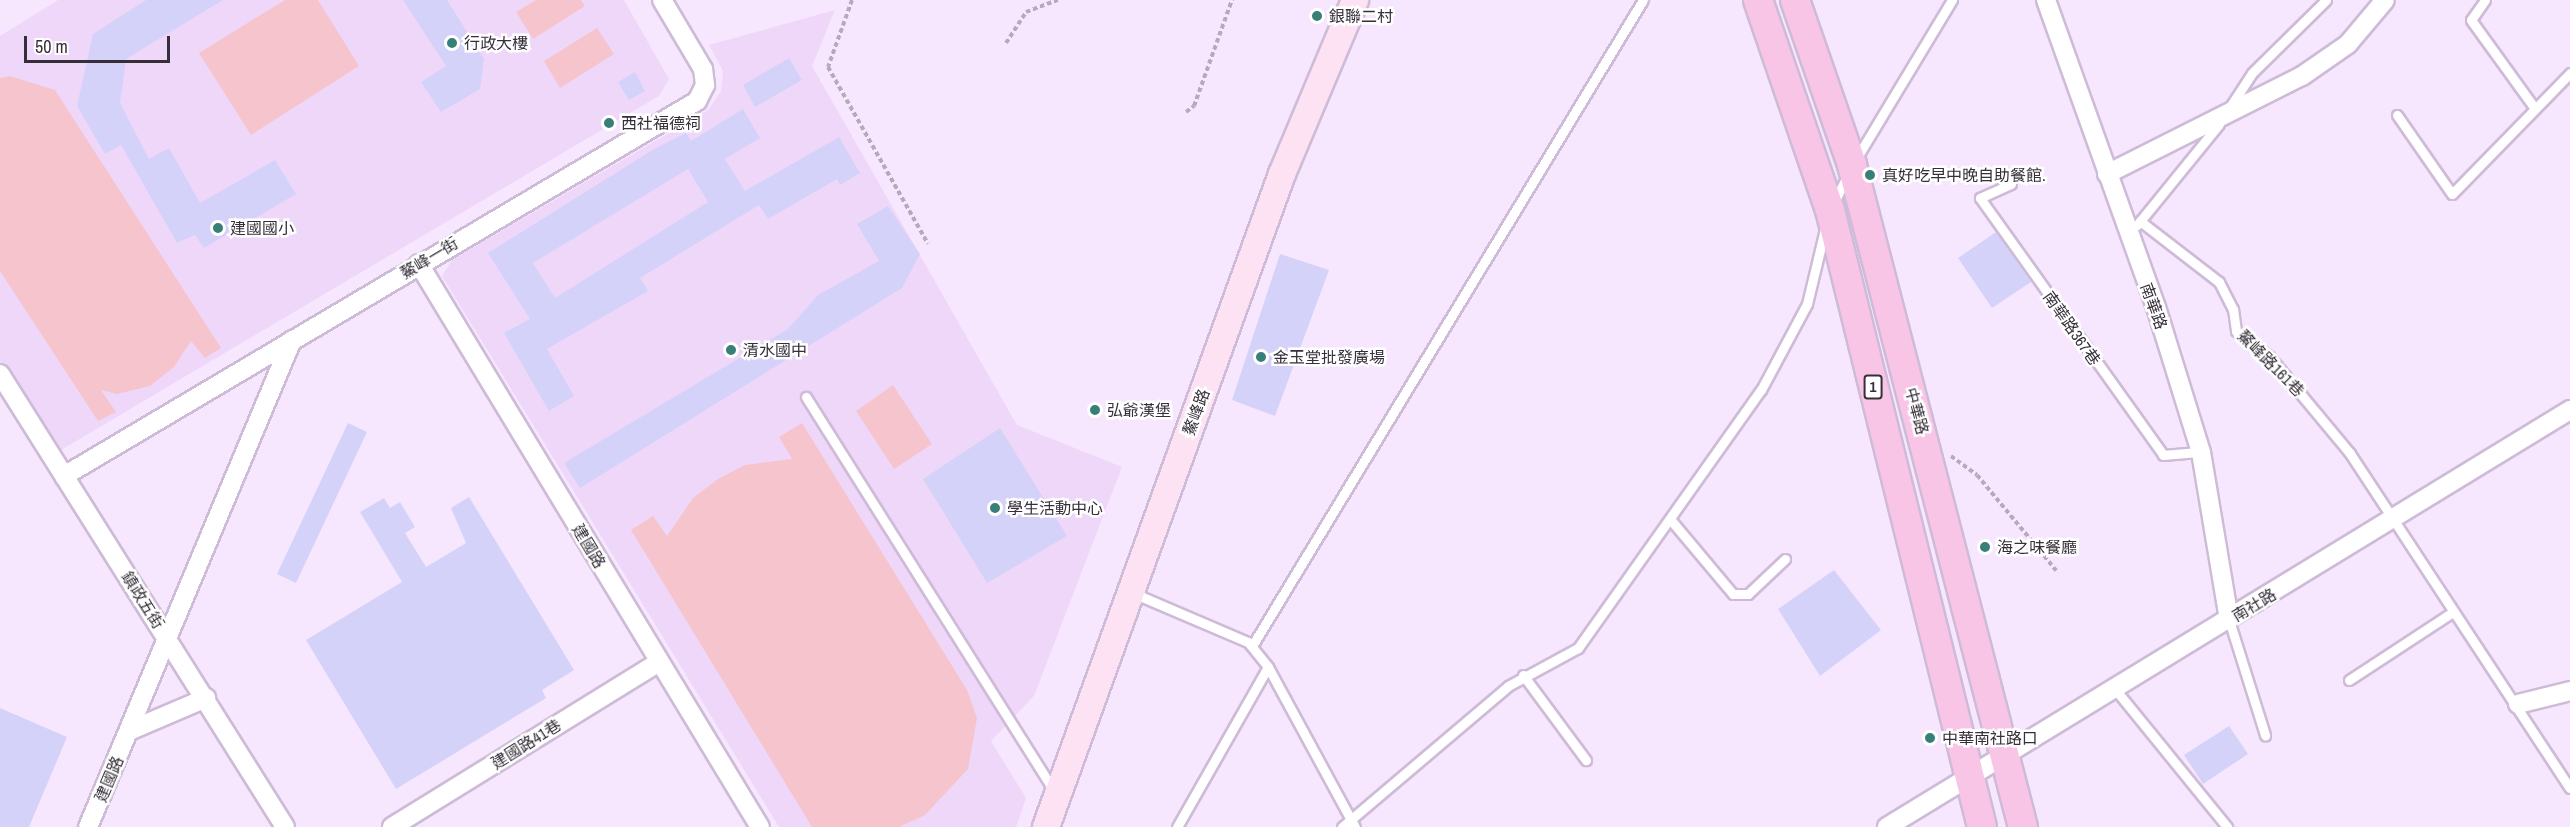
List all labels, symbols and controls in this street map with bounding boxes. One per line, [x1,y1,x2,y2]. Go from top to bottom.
place label: 銀聯二村 [1329,6,1393,26]
marker: 銀聯二村 [1310,9,1324,23]
scale bar [27,24,172,62]
place label: 行政大樓 [464,33,528,53]
text: 50 m [35,34,68,59]
marker: 行政大樓 [445,36,459,50]
place label: 西社福德祠 [621,113,701,133]
marker: 西社福德祠 [602,116,616,130]
place label: 真好吃早中晚自助餐館. [1882,165,2046,185]
marker: 真好吃早中晚自助餐館. [1863,168,1877,182]
place label: 建國國小 [230,218,294,238]
marker: 建國國小 [211,221,225,235]
street label: 鰲峰一街 [397,233,461,283]
street label: 南華路 [2137,280,2171,332]
street label: 南華路367巷 [2040,287,2104,369]
street label: 鰲峰路161巷 [2234,326,2308,400]
place label: 清水國中 [743,340,807,360]
marker: 清水國中 [724,343,738,357]
place label: 金玉堂批發廣場 [1273,347,1385,367]
marker: 金玉堂批發廣場 [1254,350,1268,364]
road number: 1 [1862,375,1884,399]
street label: 中華路 [1902,385,1932,437]
street label: 鰲峰路 [1179,386,1213,438]
place label: 弘爺漢堡 [1107,400,1171,420]
marker: 弘爺漢堡 [1088,403,1102,417]
place label: 學生活動中心 [1007,498,1103,518]
marker: 學生活動中心 [988,501,1002,515]
street label: 建國路 [568,520,610,572]
place label: 海之味餐廳 [1997,537,2077,557]
marker: 海之味餐廳 [1978,540,1992,554]
street label: 鎮政五街 [118,568,168,632]
street label: 南社路 [2228,584,2280,626]
street label: 建國路41巷 [488,715,564,773]
place label: 中華南社路口 [1942,728,2038,748]
marker: 中華南社路口 [1923,731,1937,745]
street label: 建國路 [91,753,127,805]

